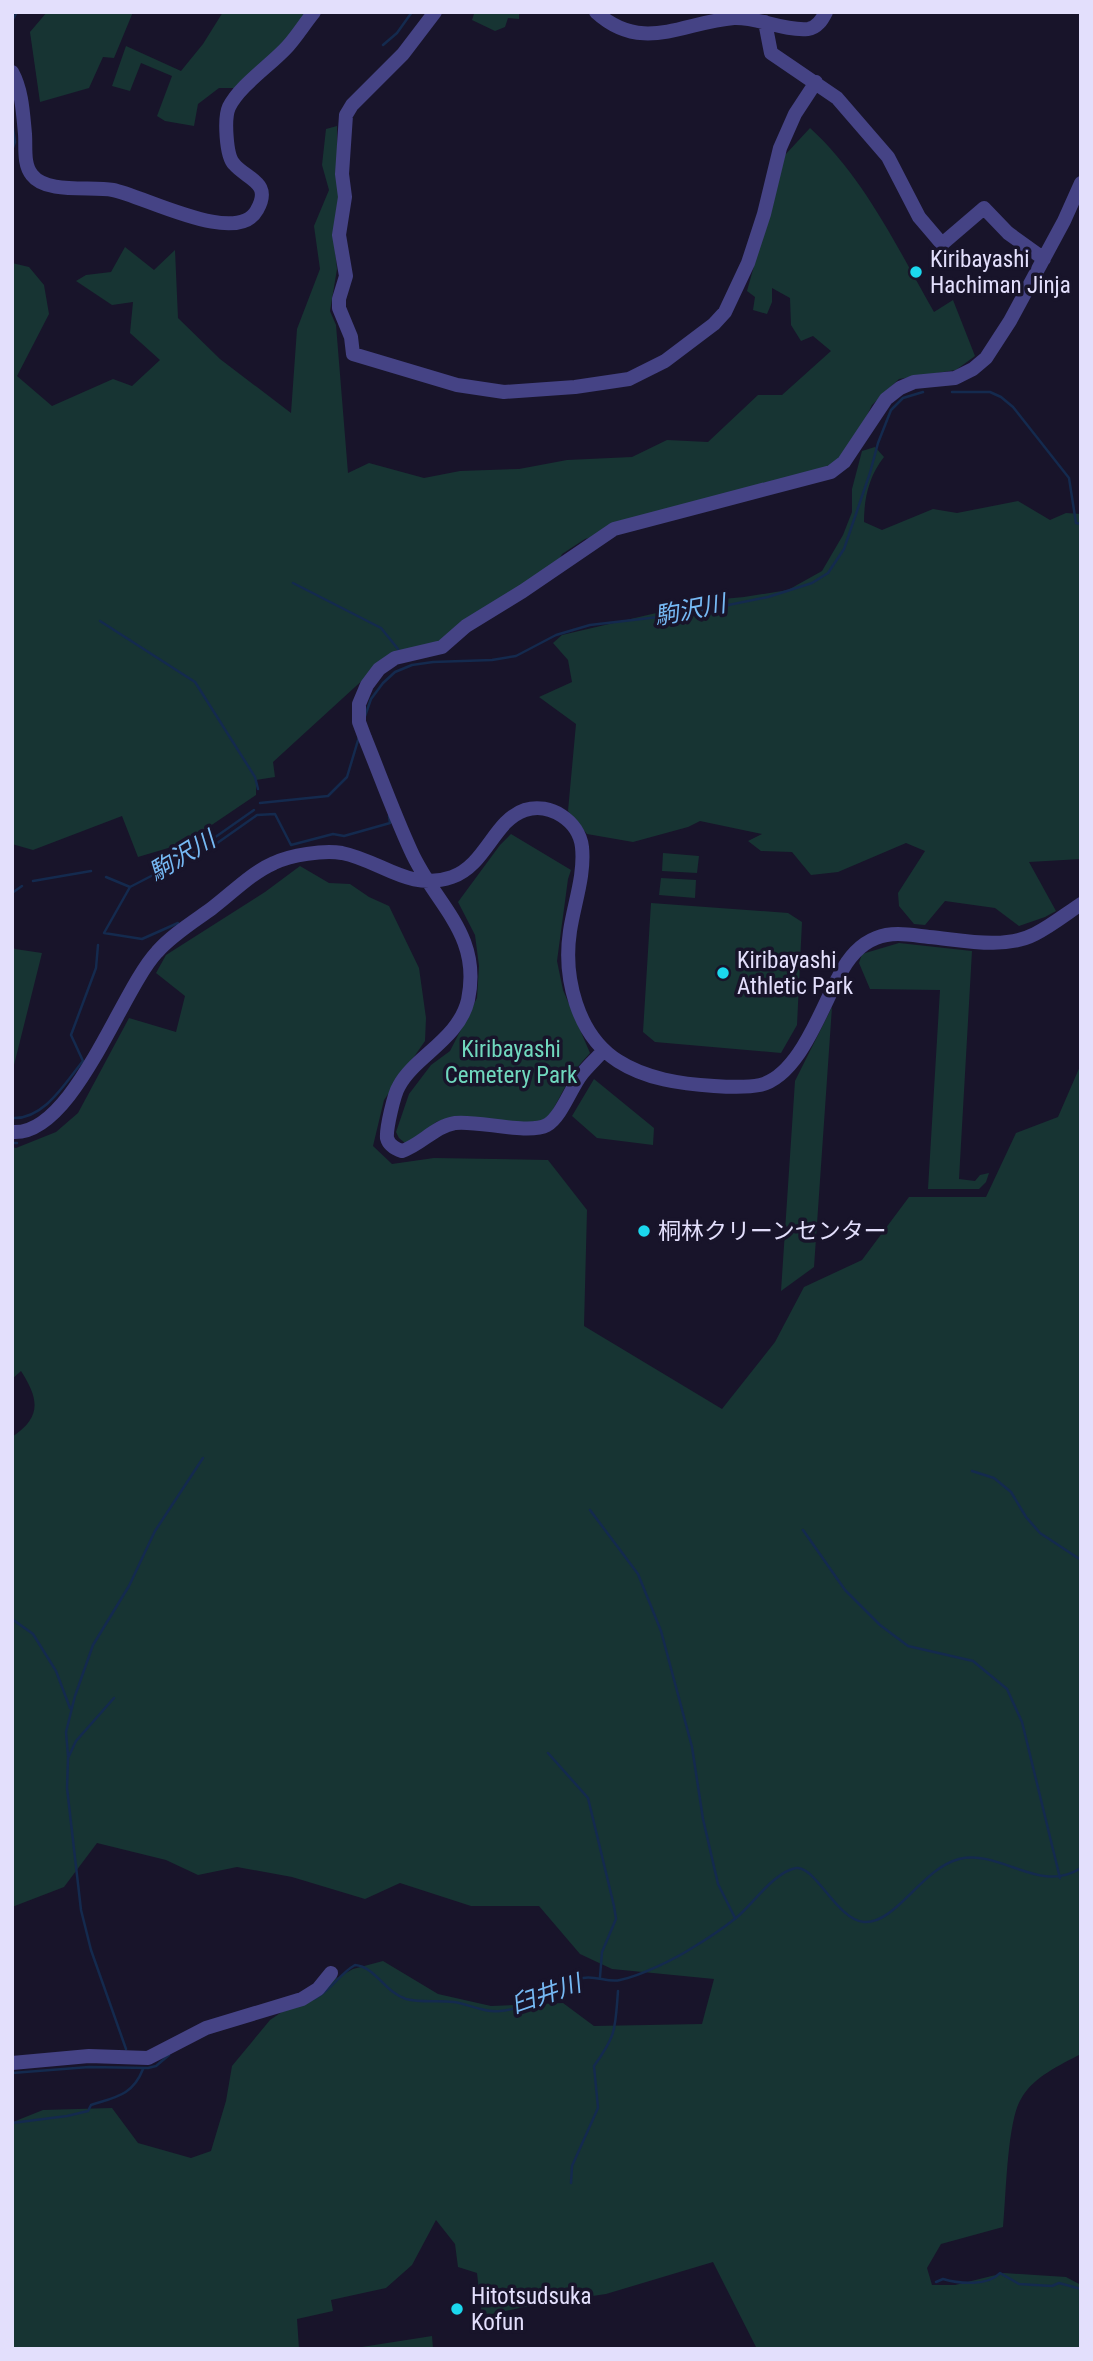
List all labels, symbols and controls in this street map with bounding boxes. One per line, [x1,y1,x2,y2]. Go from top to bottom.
place label: Kiribayashi Hachiman Jinja [930,246,1071,299]
marker: Kiribayashi Hachiman Jinja [908,264,924,280]
water label: 駒沢川 [652,589,731,631]
water label: 駒沢川 [144,824,223,887]
place label: Kiribayashi Athletic Park [737,947,854,1000]
marker: Kiribayashi Athletic Park [715,965,731,981]
park label: Kiribayashi Cemetery Park [445,1036,578,1089]
place label: 桐林クリーンセンター [658,1218,887,1245]
marker: 桐林クリーンセンター [636,1223,652,1239]
water label: 臼井川 [507,1968,587,2019]
place label: Hitotsudsuka Kofun [471,2283,591,2336]
marker: Hitotsudsuka Kofun [449,2301,465,2317]

